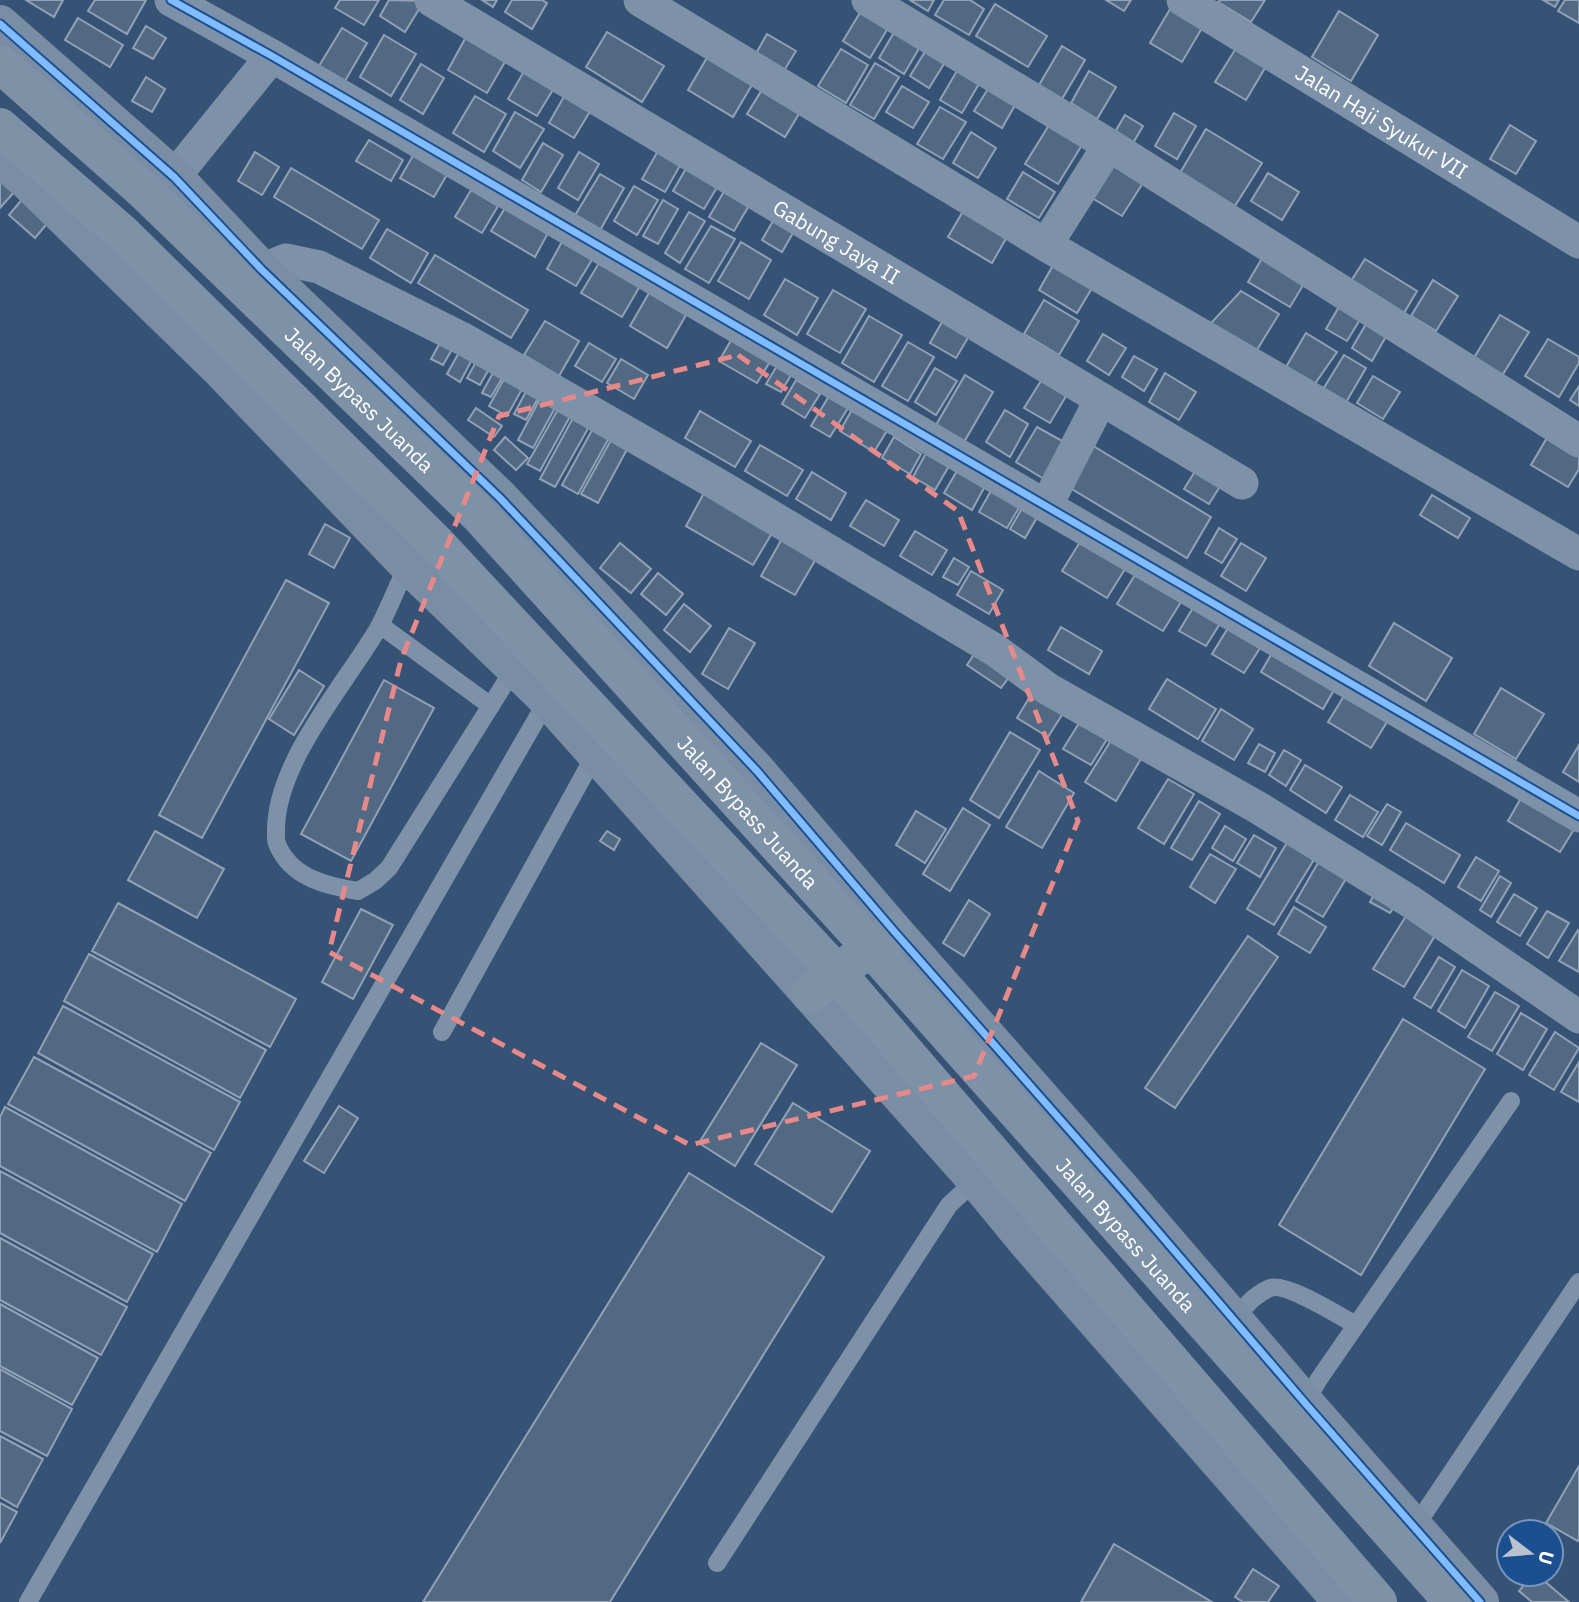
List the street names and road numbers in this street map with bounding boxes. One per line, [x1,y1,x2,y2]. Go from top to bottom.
street label: Jalan Haji Syukur VII [1290,58,1473,185]
street label: Gabung Jaya II [768,193,905,290]
street label: Jalan Bypass Juanda [279,321,440,478]
street label: Jalan Bypass Juanda [671,730,825,895]
street label: Jalan Bypass Juanda [1050,1152,1202,1318]

